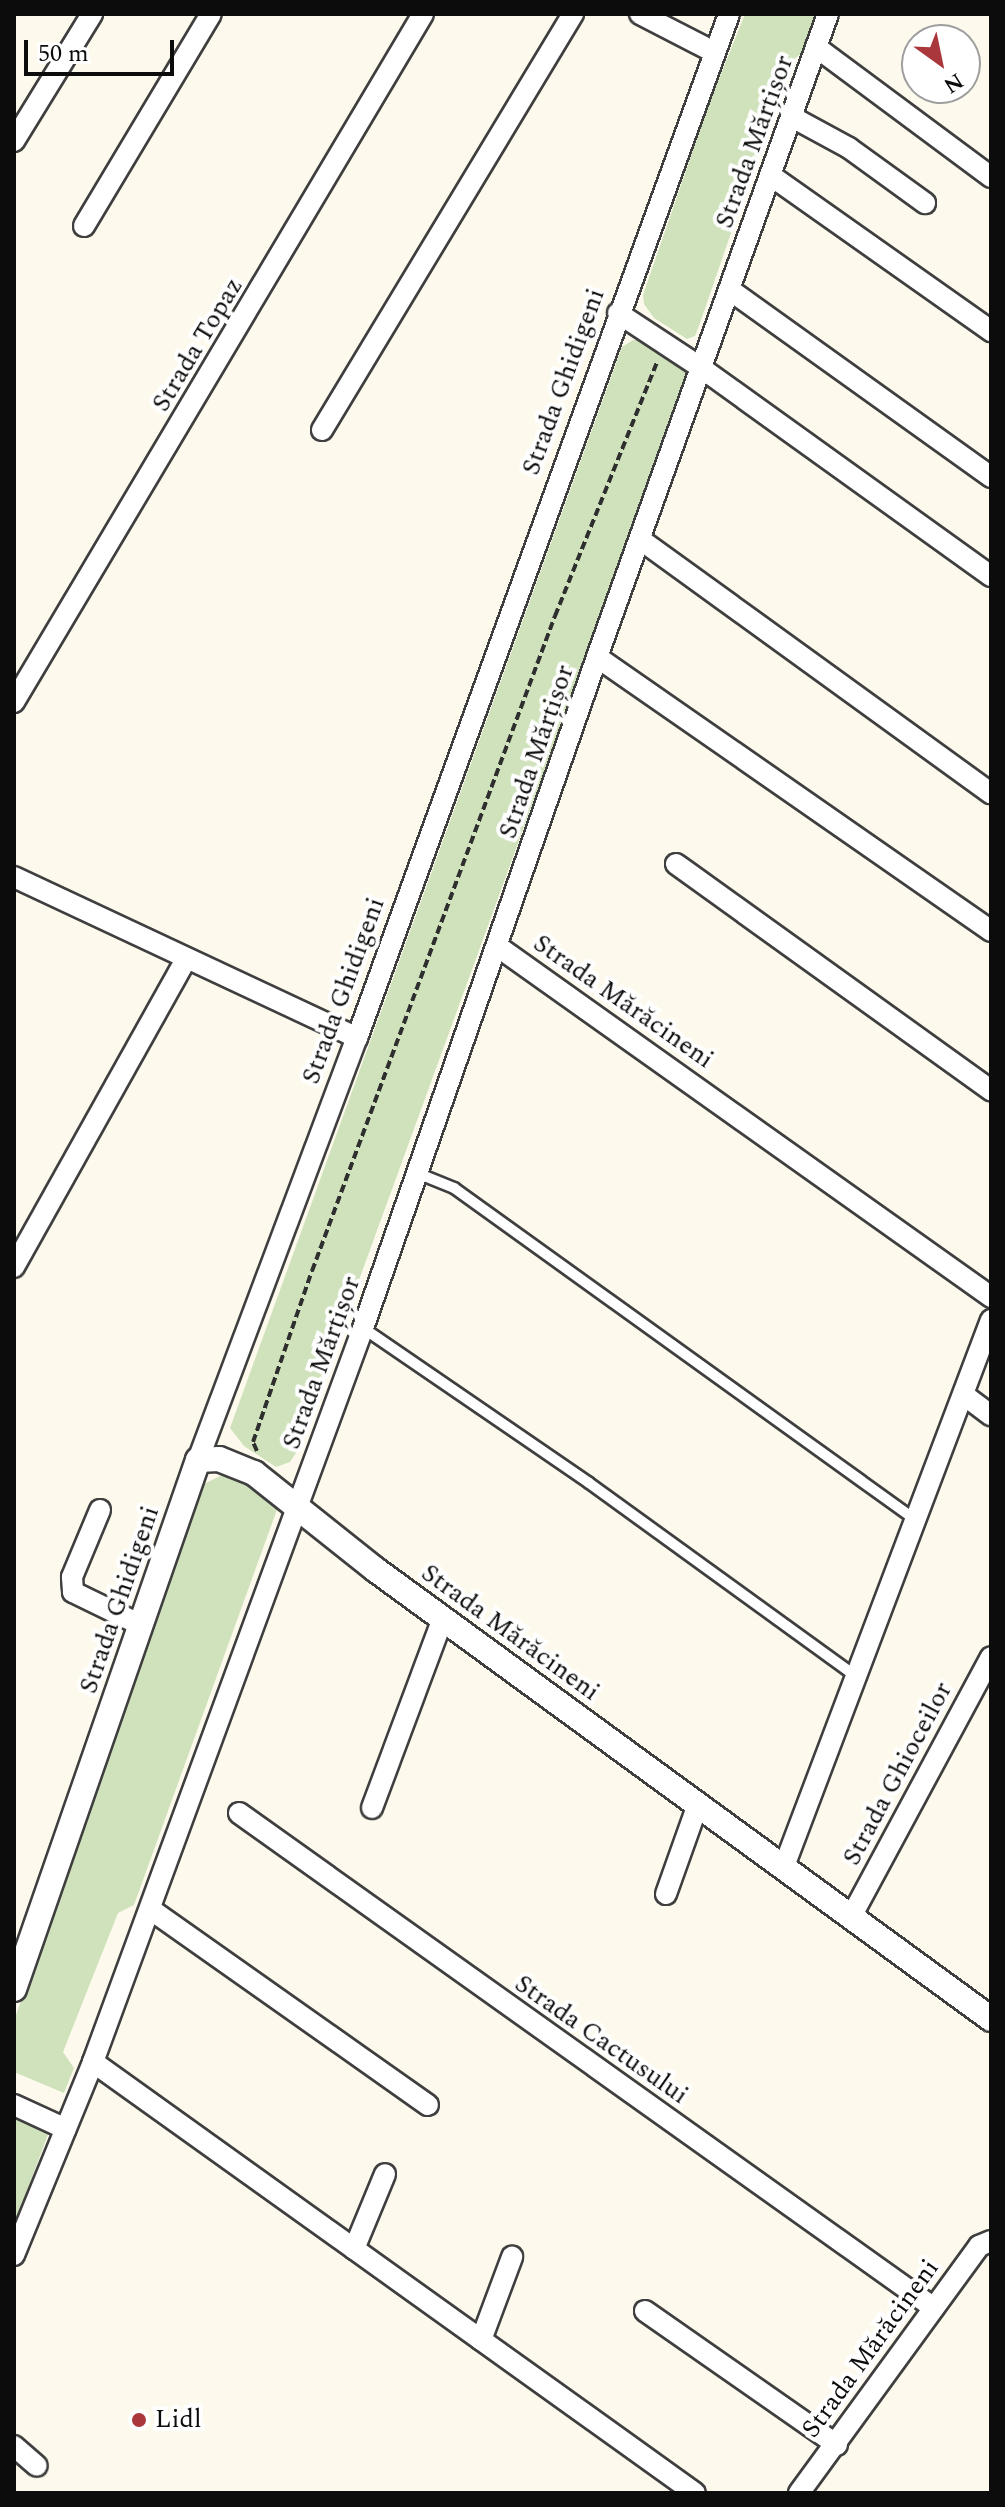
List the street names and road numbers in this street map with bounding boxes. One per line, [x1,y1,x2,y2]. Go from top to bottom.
street label: Strada Mărțișor [709,51,801,233]
street label: Strada Topaz [146,272,250,418]
street label: Strada Ghidigeni [516,285,612,479]
street label: Strada Mărțișor [493,661,581,843]
street label: Strada Ghidigeni [296,894,392,1088]
street label: Strada Mărăcineni [527,928,719,1076]
street label: Strada Mărțișor [276,1272,368,1454]
street label: Strada Ghidigeni [73,1502,167,1698]
street label: Strada Mărăcineni [415,1558,605,1708]
street label: Strada Ghioceilor [837,1677,959,1871]
street label: Strada Cactusului [508,1969,694,2111]
street label: Strada Mărăcineni [796,2254,946,2444]

